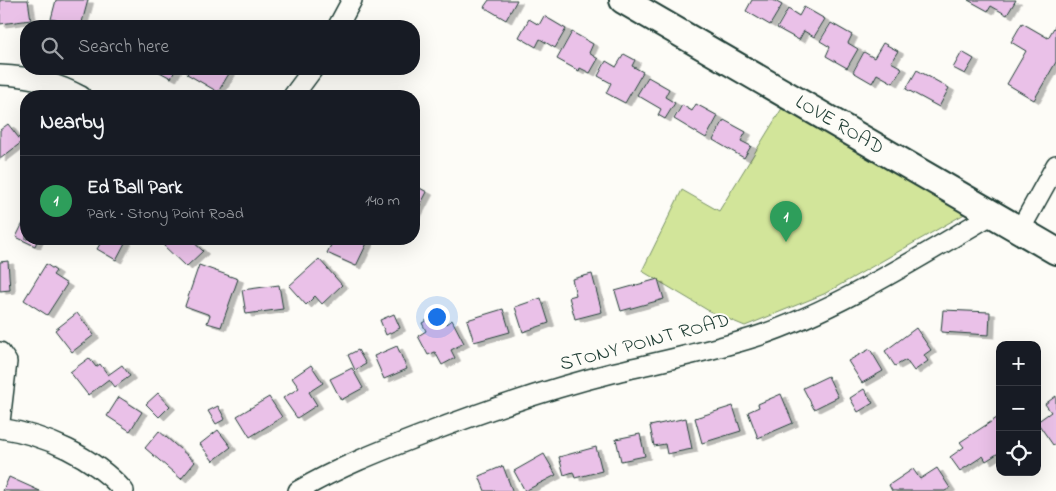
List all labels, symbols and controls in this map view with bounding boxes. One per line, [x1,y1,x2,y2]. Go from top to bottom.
search box [20,20,420,75]
icon: search [38,34,66,62]
text: Search here [78,34,169,61]
street label: LOVE ROAD [789,88,889,163]
text: Nearby [40,108,104,138]
text: Ed Ball Park [87,175,182,202]
text: 1 [53,189,59,213]
text: 140 m [365,189,400,213]
pin: 1 [770,201,802,242]
text: Park · Stony Point Road [87,202,244,226]
your location [424,304,450,330]
street label: STONY POINT ROAD [557,306,733,380]
map controls [996,341,1041,476]
button: + [996,341,1041,386]
button: − [996,386,1041,431]
button: locate [996,431,1041,476]

